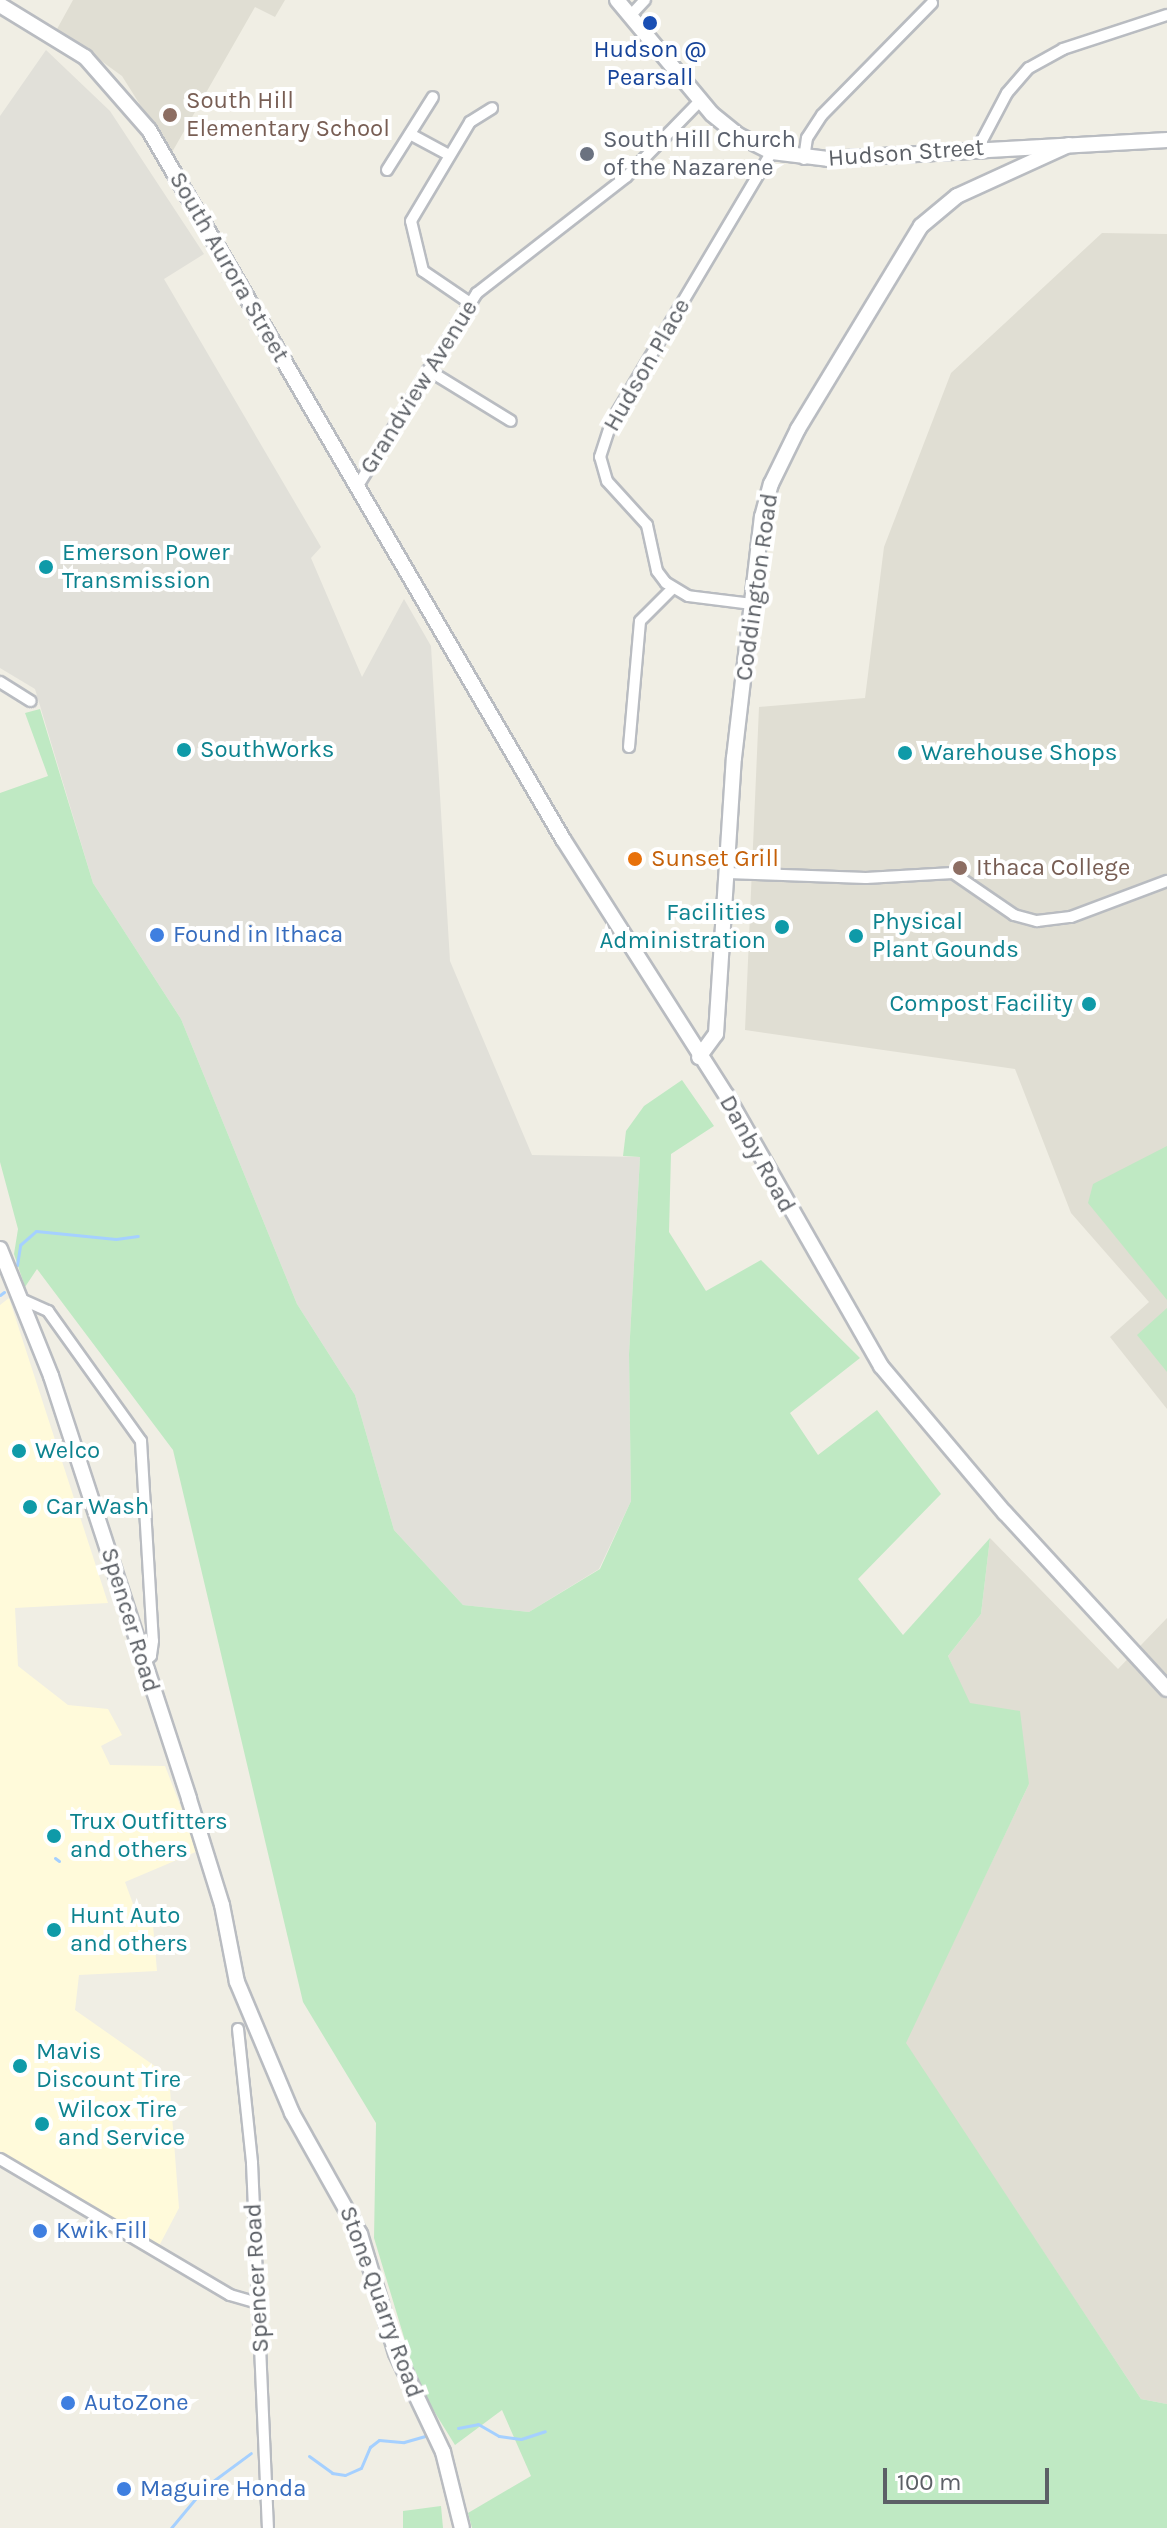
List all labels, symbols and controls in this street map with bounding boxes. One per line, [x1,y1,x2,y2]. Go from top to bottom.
marker: Hudson @ Pearsall [641,14,659,32]
place label: Hudson @ Pearsall [593,36,707,92]
place label: South Hill Elementary School [186,87,390,143]
marker: South Hill Elementary School [161,106,179,124]
place label: South Hill Church of the Nazarene [603,126,796,182]
street label: Hudson Street [827,133,985,173]
marker: South Hill Church of the Nazarene [578,145,596,163]
street label: South Aurora Street [163,167,295,367]
street label: Hudson Place [597,293,697,437]
street label: Grandview Avenue [354,295,484,479]
street label: Coddington Road [730,491,784,683]
place label: Emerson Power Transmission [62,539,230,595]
marker: Emerson Power Transmission [37,558,55,576]
place label: SouthWorks [200,736,334,764]
place label: Warehouse Shops [921,739,1117,767]
marker: SouthWorks [175,741,193,759]
marker: Warehouse Shops [896,744,914,762]
place label: Sunset Grill [651,845,779,873]
marker: Sunset Grill [626,850,644,868]
place label: Ithaca College [976,854,1130,882]
marker: Ithaca College [951,859,969,877]
place label: Facilities Administration [599,899,766,955]
place label: Physical Plant Gounds [872,908,1019,964]
marker: Facilities Administration [773,918,791,936]
place label: Found in Ithaca [173,921,343,949]
marker: Found in Ithaca [148,926,166,944]
marker: Physical Plant Gounds [847,927,865,945]
place label: Compost Facility [889,990,1073,1018]
marker: Compost Facility [1080,995,1098,1013]
street label: Danby Road [713,1090,801,1218]
place label: Welco [35,1437,100,1465]
marker: Welco [10,1442,28,1460]
place label: Car Wash [46,1493,149,1521]
marker: Car Wash [21,1498,39,1516]
street label: Spencer Road [94,1544,166,1696]
place label: Trux Outfitters and others [70,1808,228,1864]
marker: Trux Outfitters and others [45,1827,63,1845]
place label: Hunt Auto and others [70,1902,188,1958]
marker: Hunt Auto and others [45,1921,63,1939]
place label: Mavis Discount Tire [36,2038,181,2094]
marker: Mavis Discount Tire [11,2057,29,2075]
place label: Wilcox Tire and Service [58,2096,185,2152]
marker: Wilcox Tire and Service [33,2115,51,2133]
street label: Stone Quarry Road [333,2202,429,2402]
street label: Spencer Road [239,2203,275,2353]
place label: Kwik Fill [56,2217,148,2245]
marker: Kwik Fill [31,2222,49,2240]
place label: AutoZone [84,2389,189,2417]
marker: AutoZone [59,2394,77,2412]
scale bar [887,2452,1053,2502]
text: 100 m [897,2468,962,2496]
place label: Maguire Honda [140,2475,307,2503]
marker: Maguire Honda [115,2480,133,2498]

